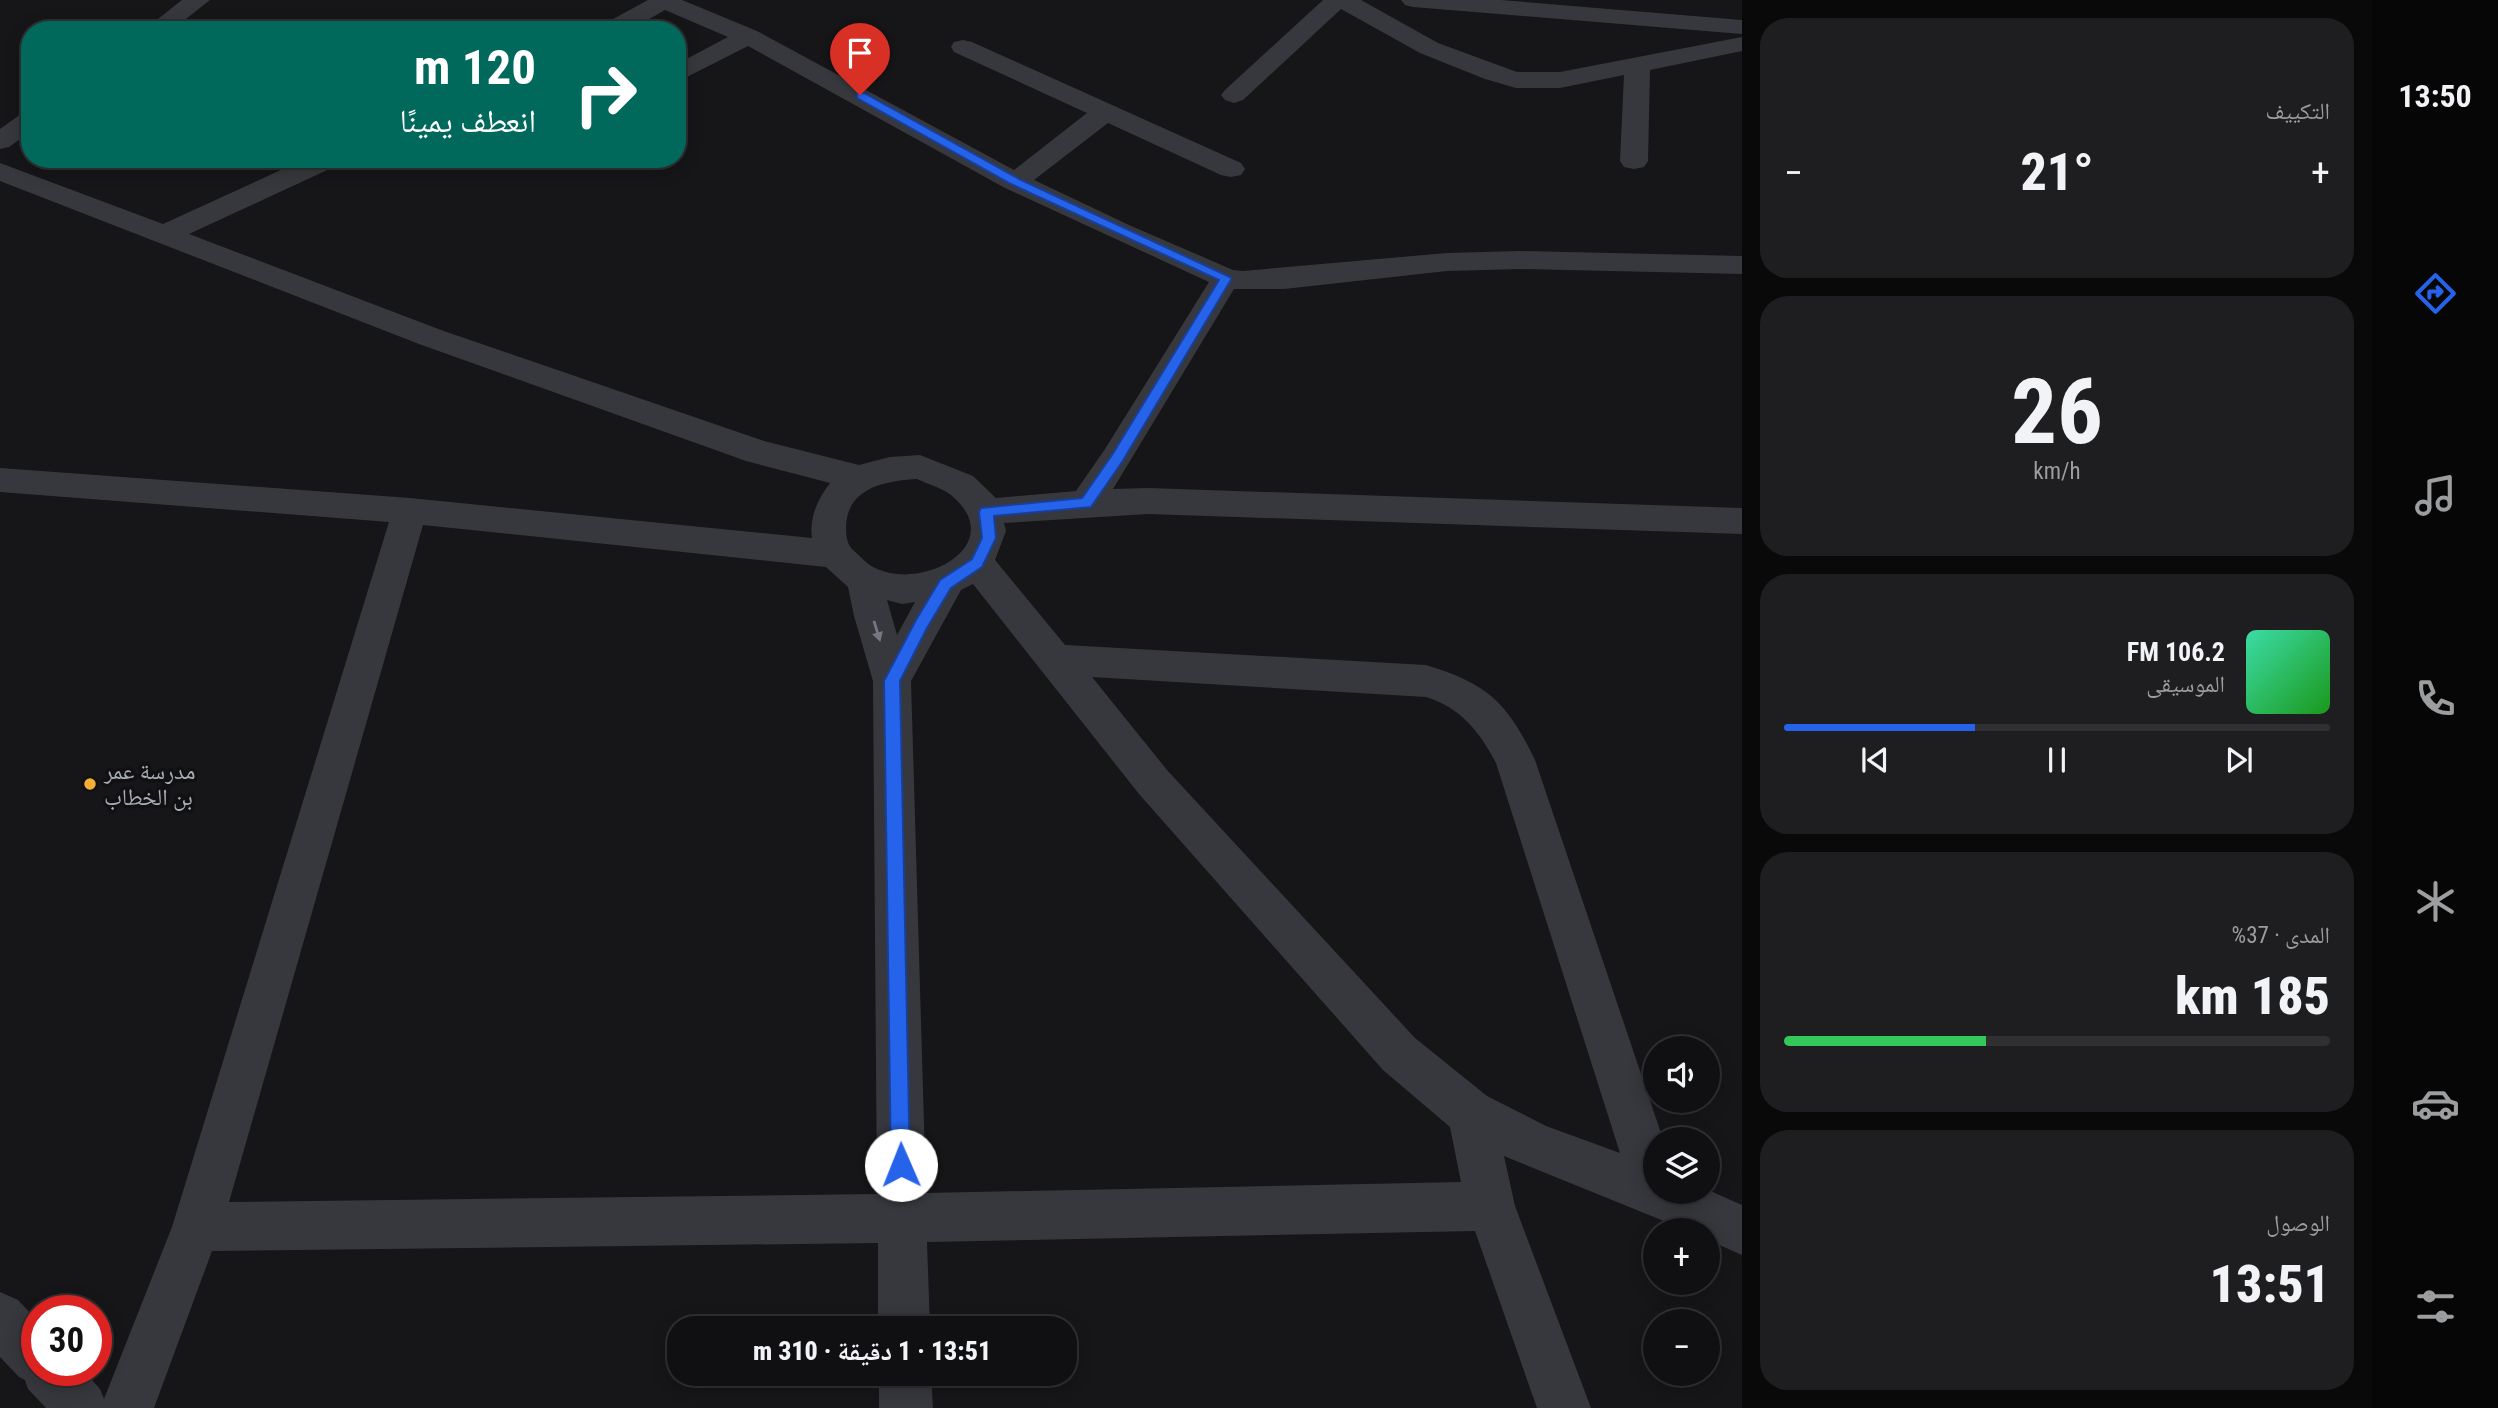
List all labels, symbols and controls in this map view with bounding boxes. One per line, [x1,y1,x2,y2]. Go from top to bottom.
pin [830,23,890,95]
icon: arrive [841,34,879,72]
text: 120 m [414,39,536,96]
icon: right [560,49,651,140]
text: 13:50 [2398,77,2472,115]
text: التكييف [2265,98,2330,125]
text: انعطف يمينًا [400,102,536,140]
text: 21° [2020,142,2094,203]
text: − [1784,151,1803,195]
text: + [2311,151,2330,195]
icon: directions [2411,269,2460,318]
text: 26 [2011,359,2103,465]
text: km/h [2033,458,2081,485]
icon: music [2411,471,2460,520]
one-way arrow [872,621,882,642]
text: 106.2 FM [2127,637,2225,667]
text: الموسيقى [2146,671,2225,698]
icon: phone [2411,674,2460,723]
icon: previous [1856,741,1894,779]
icon: pause [2038,741,2076,779]
icon: next [2220,741,2258,779]
place label: مدرسة عمر بن الخطاب [103,758,195,811]
marker: مدرسة عمر بن الخطاب [82,776,98,792]
icon: climate [2411,877,2460,926]
text: المدى · 37% [2232,922,2330,949]
text: 185 km [2175,966,2330,1027]
map controls [1643,1036,1720,1386]
button: sound [1643,1036,1720,1113]
icon: car [2411,1079,2460,1128]
button: layers [1643,1127,1720,1204]
position arrow [864,1128,938,1202]
text: الوصول [2266,1210,2330,1237]
button: + [1643,1218,1720,1295]
text: 13:51 [2210,1254,2330,1315]
icon: filters [2411,1282,2460,1331]
speed limit sign: 30 [21,1295,112,1386]
button: − [1643,1309,1720,1386]
text: 13:51 · 1 دقيقة · 310 m [753,1336,991,1366]

